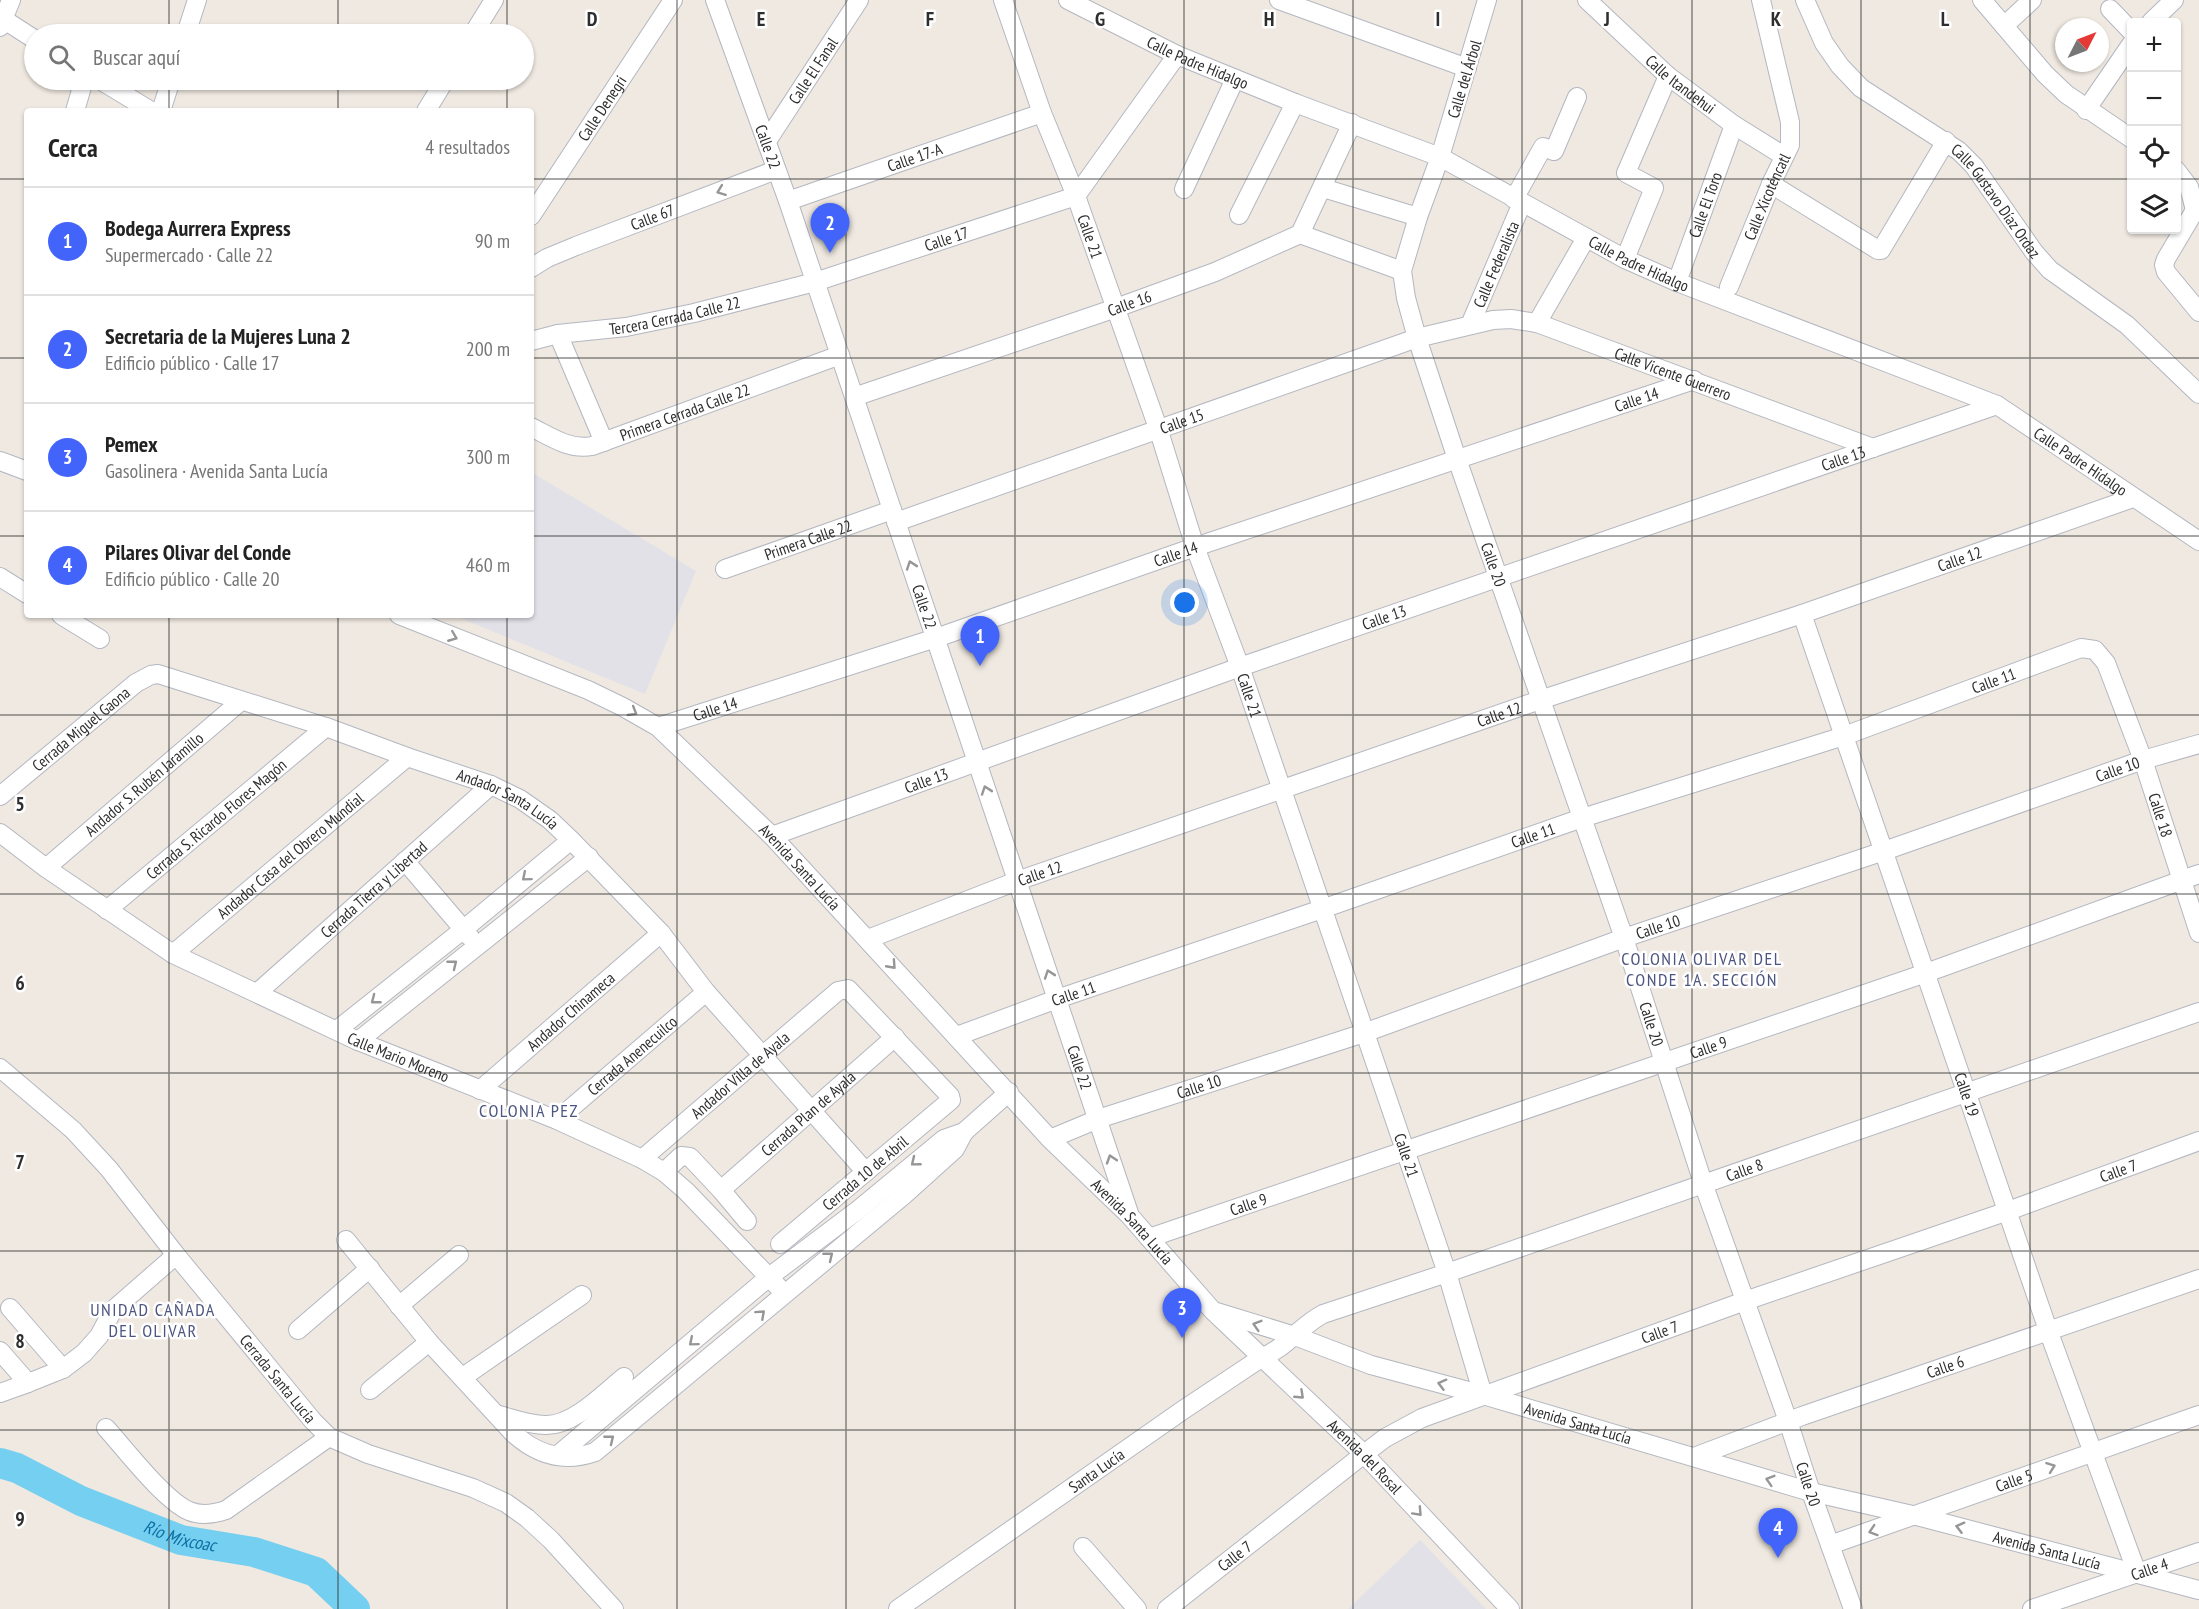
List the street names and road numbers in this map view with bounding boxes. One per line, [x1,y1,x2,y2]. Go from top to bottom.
street label: Calle Padre Hidalgo [1144,31,1251,93]
street label: Calle El Fanal [784,33,842,108]
street label: Calle del Árbol [1443,37,1485,121]
street label: Calle Itandehui [1642,50,1720,118]
street label: Calle Denegri [573,72,631,145]
street label: Calle 22 [751,122,785,171]
street label: Calle 17-A [885,138,945,176]
street label: Calle Gustavo Díaz Ordaz [1948,139,2045,263]
street label: Calle Xicoténcatl [1739,150,1795,243]
street label: Calle El Toro [1684,169,1726,240]
street label: Calle 67 [628,200,677,234]
street label: Calle 21 [1073,212,1107,261]
street label: Calle Federalista [1469,218,1523,311]
street label: Calle 17 [922,222,971,255]
street label: Calle Padre Hidalgo [1585,231,1692,296]
street label: Calle 16 [1105,286,1154,320]
street label: Tercera Cerrada Calle 22 [608,292,742,339]
street label: Calle Vicente Guerrero [1612,343,1734,404]
street label: Primera Cerrada Calle 22 [617,379,752,445]
street label: Calle 14 [1612,383,1661,416]
street label: Calle 15 [1157,404,1206,438]
street label: Calle Padre Hidalgo [2030,423,2131,500]
street label: Calle 13 [1819,441,1868,475]
street label: Primera Calle 22 [762,515,854,564]
street label: Calle 14 [1151,537,1200,571]
street label: Calle 20 [1477,540,1511,589]
street label: Calle 12 [1935,542,1984,576]
street label: Calle 22 [908,582,941,631]
street label: Calle 13 [1359,600,1409,634]
street label: Calle 11 [1969,663,2018,698]
street label: Calle 21 [1233,671,1266,720]
street label: Cerrada Miguel Gaona [28,682,134,775]
street label: Calle 14 [690,692,740,725]
street label: Calle 12 [1474,697,1524,731]
street label: Andador S. Rubén Jaramillo [81,728,207,840]
street label: Calle 10 [2093,752,2142,786]
street label: Cerrada S. Ricardo Flores Magón [142,755,290,883]
street label: Calle 13 [901,763,951,797]
street label: Andador Santa Lucía [454,764,563,833]
street label: Andador Casa del Obrero Mundial [213,788,368,923]
street label: Calle 18 [2144,790,2177,840]
street label: Calle 11 [1508,818,1558,852]
street label: Avenida Santa Lucía [755,819,845,914]
street label: Cerrada Tierra y Libertad [316,837,431,942]
street label: Calle 12 [1015,856,1065,890]
street label: Calle 10 [1633,910,1682,943]
street label: Andador Chinameca [523,968,619,1055]
street label: Calle 11 [1049,977,1098,1010]
street label: Calle 20 [1635,999,1668,1049]
street label: Cerrada Anenecuilco [583,1011,681,1100]
street label: Calle Mario Moreno [344,1027,452,1086]
street label: Andador Villa de Ayala [687,1027,793,1123]
street label: Calle 9 [1687,1032,1730,1063]
street label: Calle 22 [1063,1043,1097,1092]
street label: Cerrada Plan de Ayala [757,1066,860,1160]
street label: Calle 10 [1174,1070,1224,1103]
street label: Calle 19 [1950,1070,1984,1119]
street label: Calle 21 [1390,1130,1424,1180]
street label: Cerrada 10 de Abril [818,1131,912,1215]
street label: Calle 8 [1723,1154,1766,1186]
street label: Calle 7 [2097,1155,2140,1187]
street label: Avenida Santa Lucía [1087,1174,1177,1268]
street label: Calle 9 [1227,1188,1270,1220]
street label: Calle 7 [1638,1316,1681,1348]
street label: Cerrada Santa Lucía [236,1330,320,1427]
street label: Calle 6 [1924,1351,1967,1382]
street label: Avenida Santa Lucía [1522,1398,1634,1448]
street label: Avenida del Rosal [1323,1415,1406,1498]
street label: Santa Lucía [1065,1444,1128,1497]
street label: Calle 20 [1792,1459,1825,1509]
street label: Calle 5 [1993,1464,2035,1496]
street label: Avenida Santa Lucía [1991,1526,2103,1574]
street label: Calle 7 [1213,1536,1256,1575]
street label: Calle 4 [2128,1553,2171,1585]

